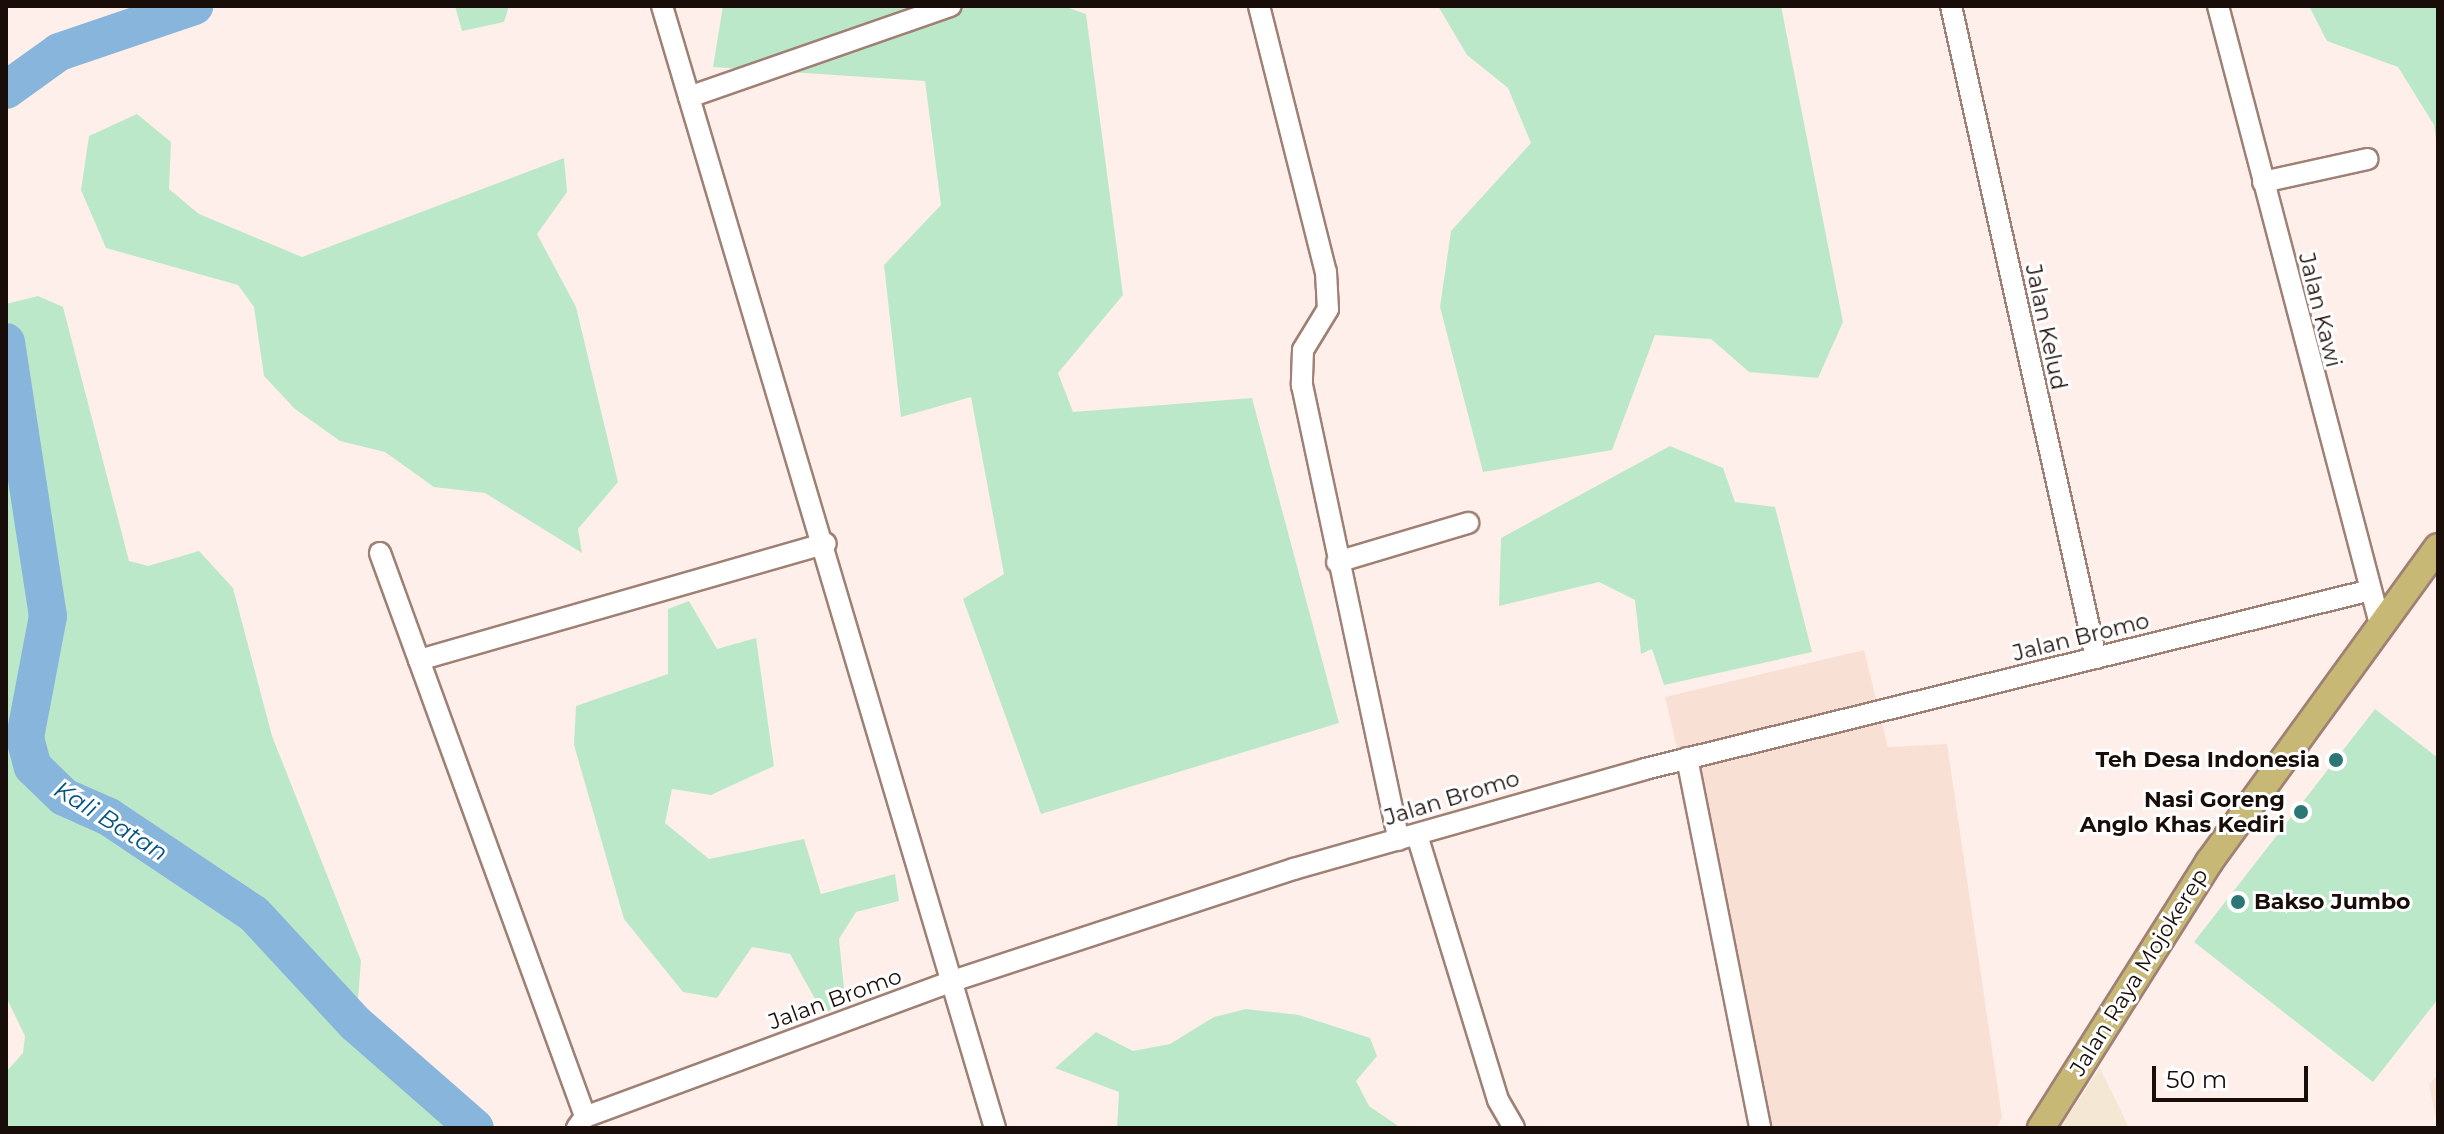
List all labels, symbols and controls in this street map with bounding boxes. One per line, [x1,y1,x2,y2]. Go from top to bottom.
street label: Jalan Kawi [2293,250,2347,370]
street label: Jalan Kelud [2020,262,2072,392]
street label: Jalan Bromo [2010,607,2152,667]
place label: Teh Desa Indonesia [2096,747,2320,773]
marker: Teh Desa Indonesia [2327,751,2345,769]
street label: Jalan Bromo [1381,765,1523,831]
water label: Kali Batan [49,775,173,867]
place label: Nasi Goreng Anglo Khas Kediri [2080,786,2285,838]
marker: Nasi Goreng Anglo Khas Kediri [2292,803,2310,821]
street label: Jalan Raya Mojokerep [2064,863,2214,1081]
place label: Bakso Jumbo [2254,889,2411,915]
marker: Bakso Jumbo [2229,893,2247,911]
street label: Jalan Bromo [765,963,905,1035]
scale bar [2156,1050,2312,1100]
text: 50 m [2166,1065,2227,1094]

